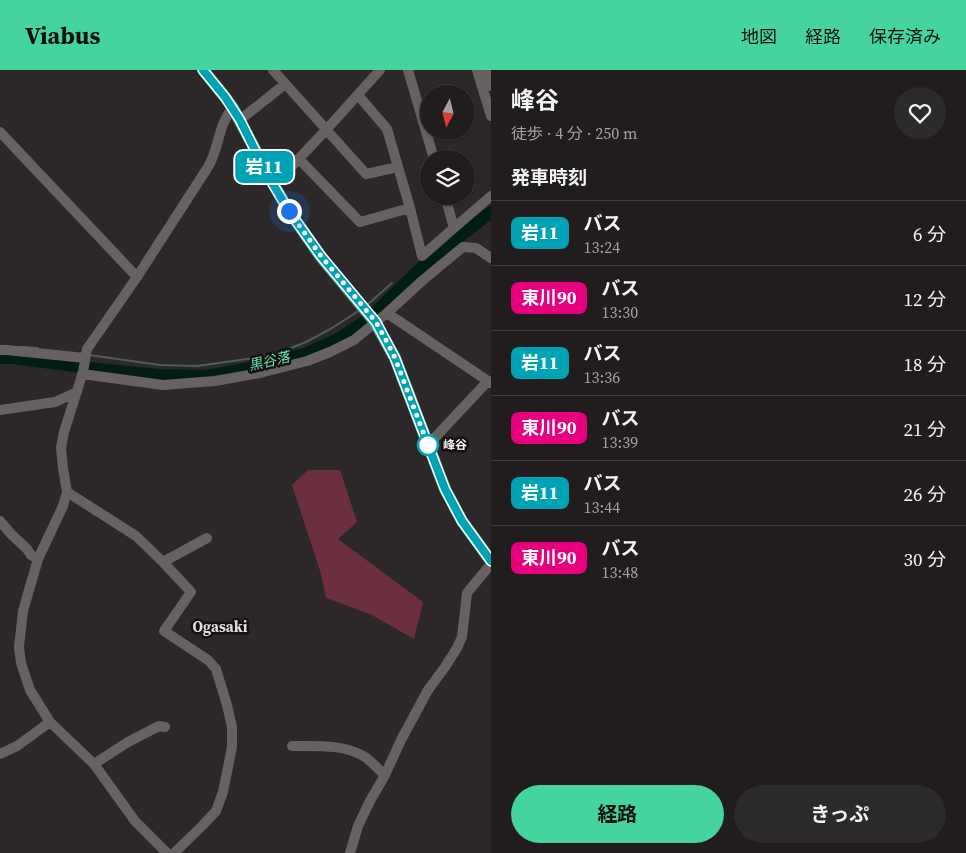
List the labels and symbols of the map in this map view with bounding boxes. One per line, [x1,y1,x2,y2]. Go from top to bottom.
north arrow [420,85,475,140]
line badge: 岩11 [235,151,293,183]
your location [277,199,302,224]
water label: 黒谷落 [246,346,294,375]
marker: 峰谷 [417,434,439,456]
place label: 峰谷 [443,437,467,453]
district label: Ogasaki [193,616,248,637]

